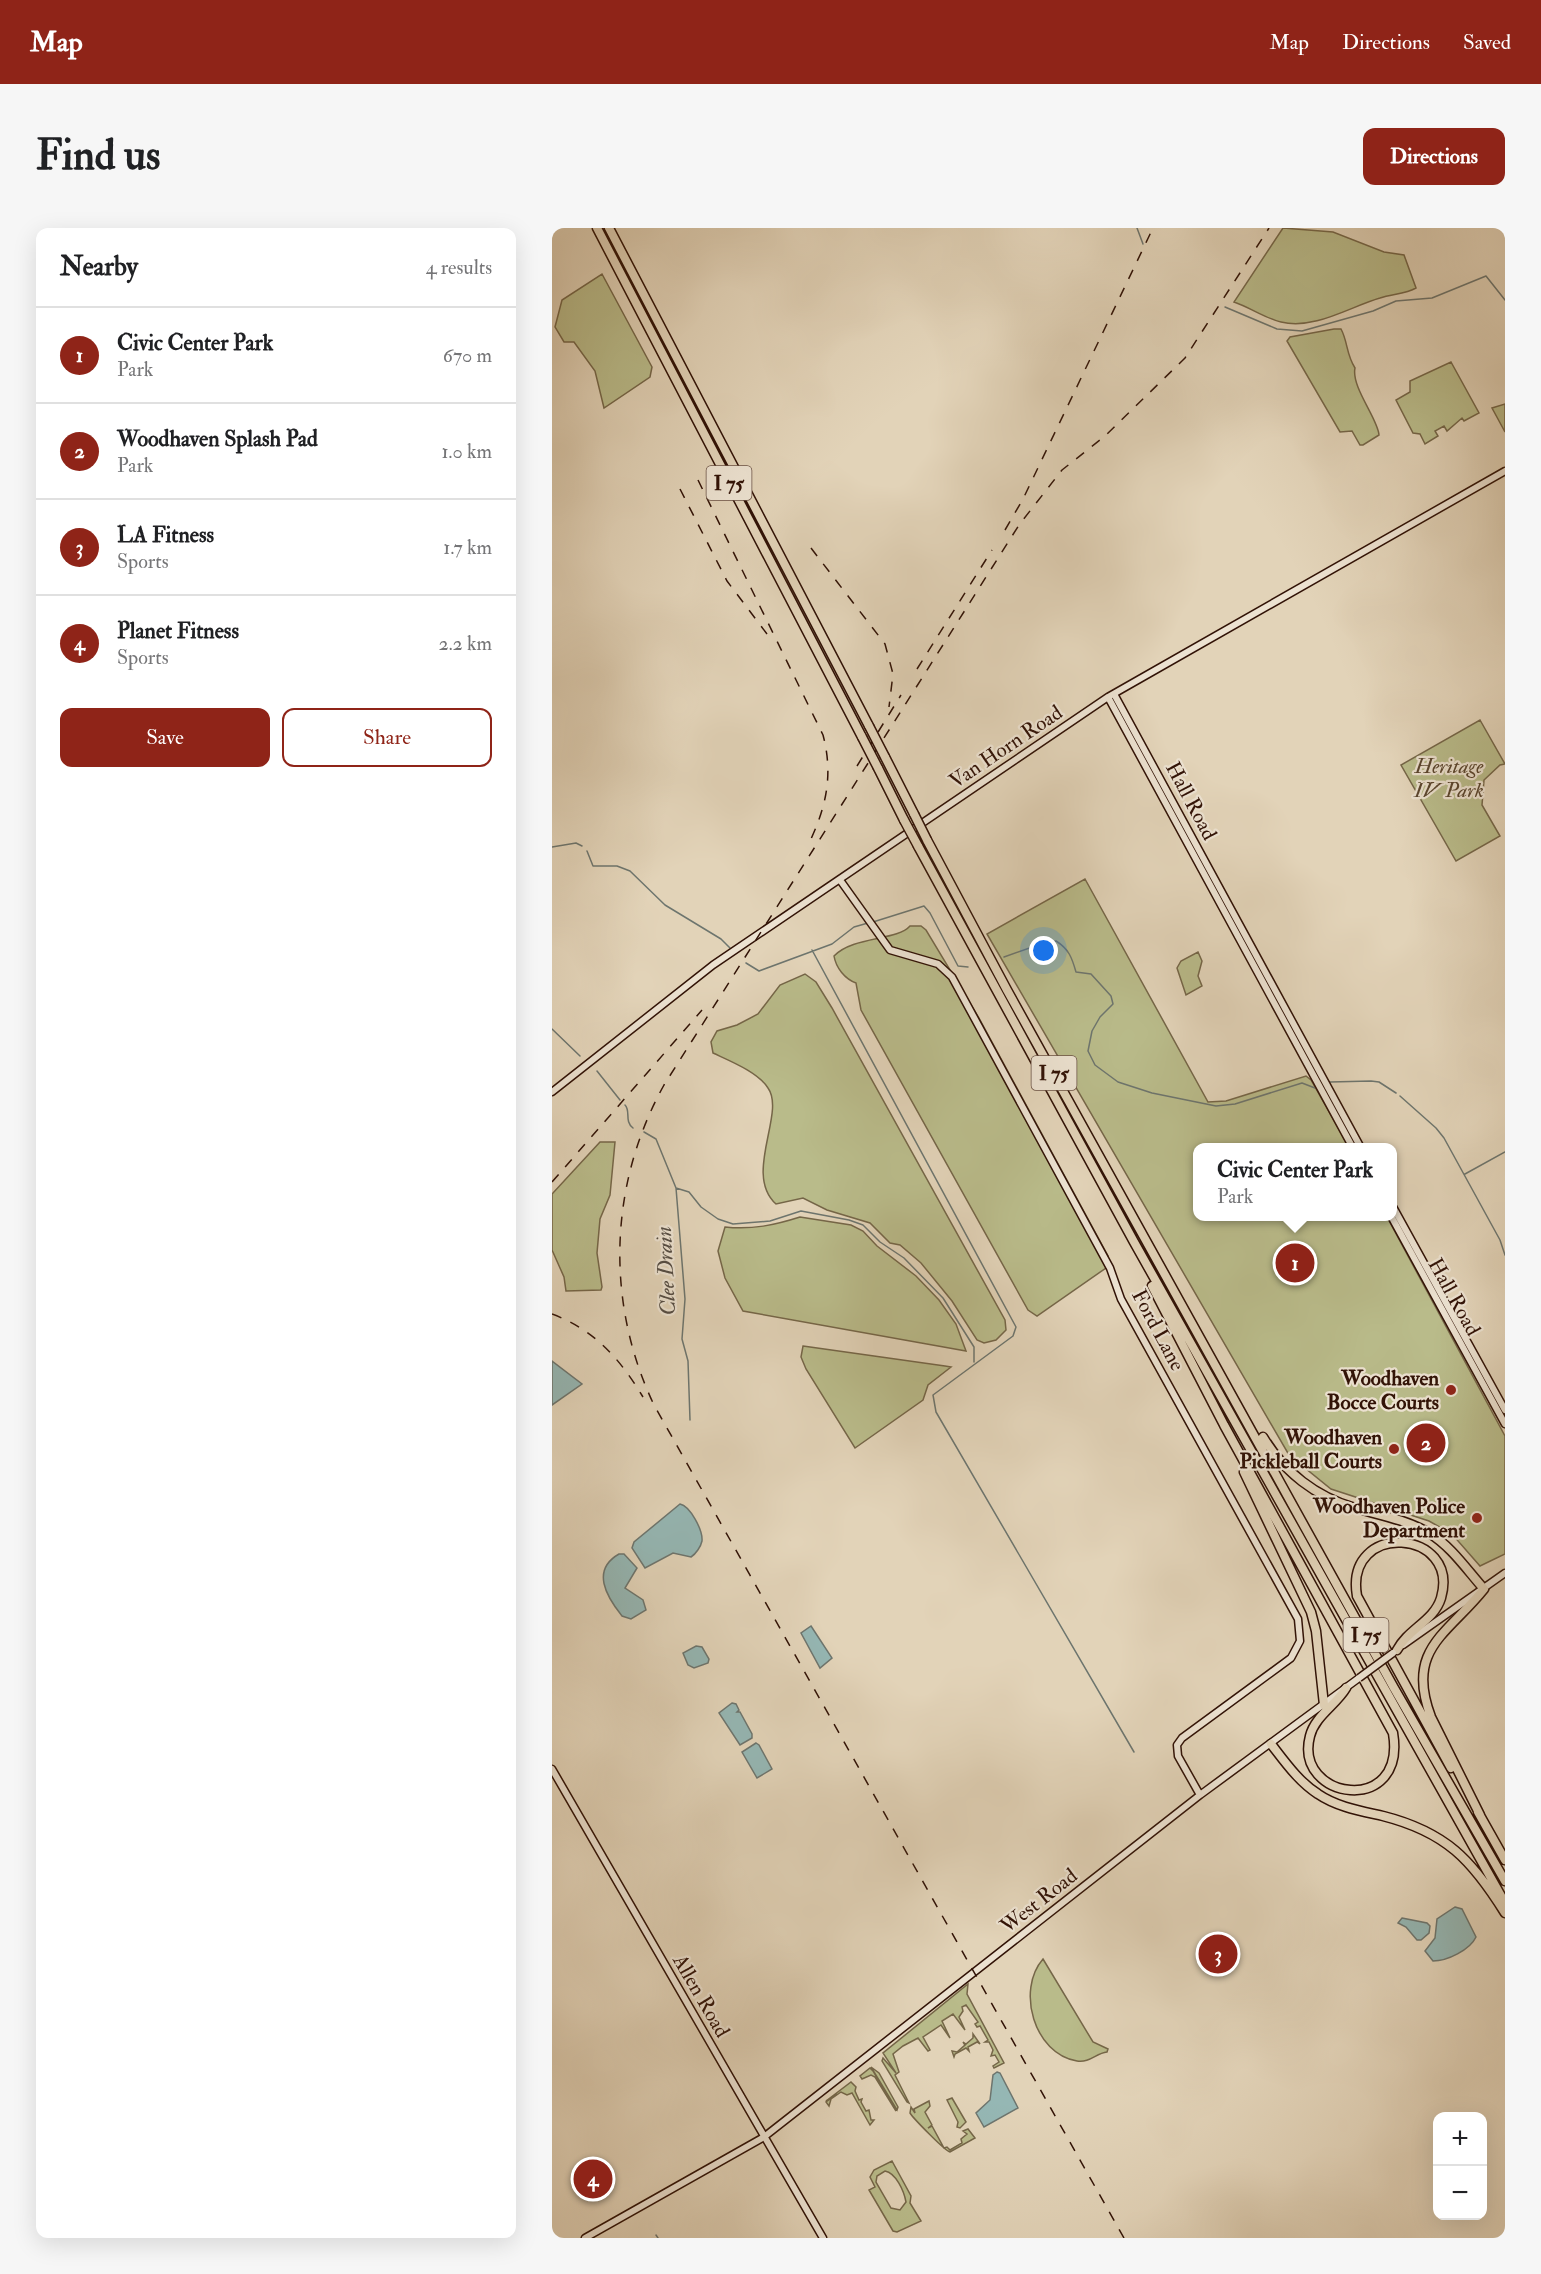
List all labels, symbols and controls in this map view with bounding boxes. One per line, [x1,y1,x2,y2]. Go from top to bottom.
text: Map [30,25,83,60]
text: Map [1269,29,1309,56]
text: Directions [1342,29,1430,56]
text: Saved [1463,29,1511,56]
button: Directions [1363,128,1505,185]
text: Find us [36,130,160,182]
text: Nearby [60,251,138,283]
text: 4 results [426,255,492,280]
text: Civic Center Park [117,329,273,357]
text: 1 [76,343,83,368]
text: 670 m [443,343,492,368]
text: Park [117,357,153,382]
text: Woodhaven Splash Pad [117,425,318,453]
text: 2 [74,439,85,464]
text: 1.0 km [441,439,492,464]
text: Park [117,453,153,478]
road number: I 75 [706,466,752,500]
text: LA Fitness [117,521,214,549]
text: 3 [76,535,83,560]
text: 1.7 km [443,535,492,560]
text: Sports [117,549,169,574]
text: Planet Fitness [117,617,239,645]
text: 4 [74,631,85,656]
text: 2.2 km [439,631,492,656]
text: Sports [117,645,169,670]
street label: Van Horn Road [944,699,1068,795]
button: Save [60,708,270,767]
button: Share [282,708,492,767]
park label: Heritage IV Park [1413,753,1484,804]
street label: Hall Road [1159,757,1223,845]
your location [1029,936,1058,965]
road number: I 75 [1032,1056,1076,1090]
popup [1193,1143,1397,1221]
text: Civic Center Park [1217,1156,1373,1184]
text: Park [1217,1184,1253,1209]
water label: Clee Drain [650,1226,682,1316]
pin: 1 [1276,1240,1314,1286]
street label: Hall Road [1422,1253,1487,1341]
street label: Ford Lane [1125,1285,1191,1376]
place label: Woodhaven Bocce Courts [1327,1365,1439,1416]
marker: Woodhaven Bocce Courts [1444,1383,1458,1397]
pin: 2 [1406,1420,1446,1466]
place label: Woodhaven Pickleball Courts [1239,1424,1382,1475]
marker: Woodhaven Pickleball Courts [1387,1442,1401,1456]
place label: Woodhaven Police Department [1312,1493,1465,1544]
marker: Woodhaven Police Department [1470,1511,1484,1525]
road number: I 75 [1344,1618,1388,1652]
street label: West Road [994,1862,1084,1940]
pin: 3 [1198,1932,1238,1976]
street label: Allen Road [666,1949,736,2043]
map controls [1433,2112,1487,2220]
button: + [1433,2112,1487,2166]
pin: 4 [574,2156,612,2202]
button: − [1433,2166,1487,2220]

